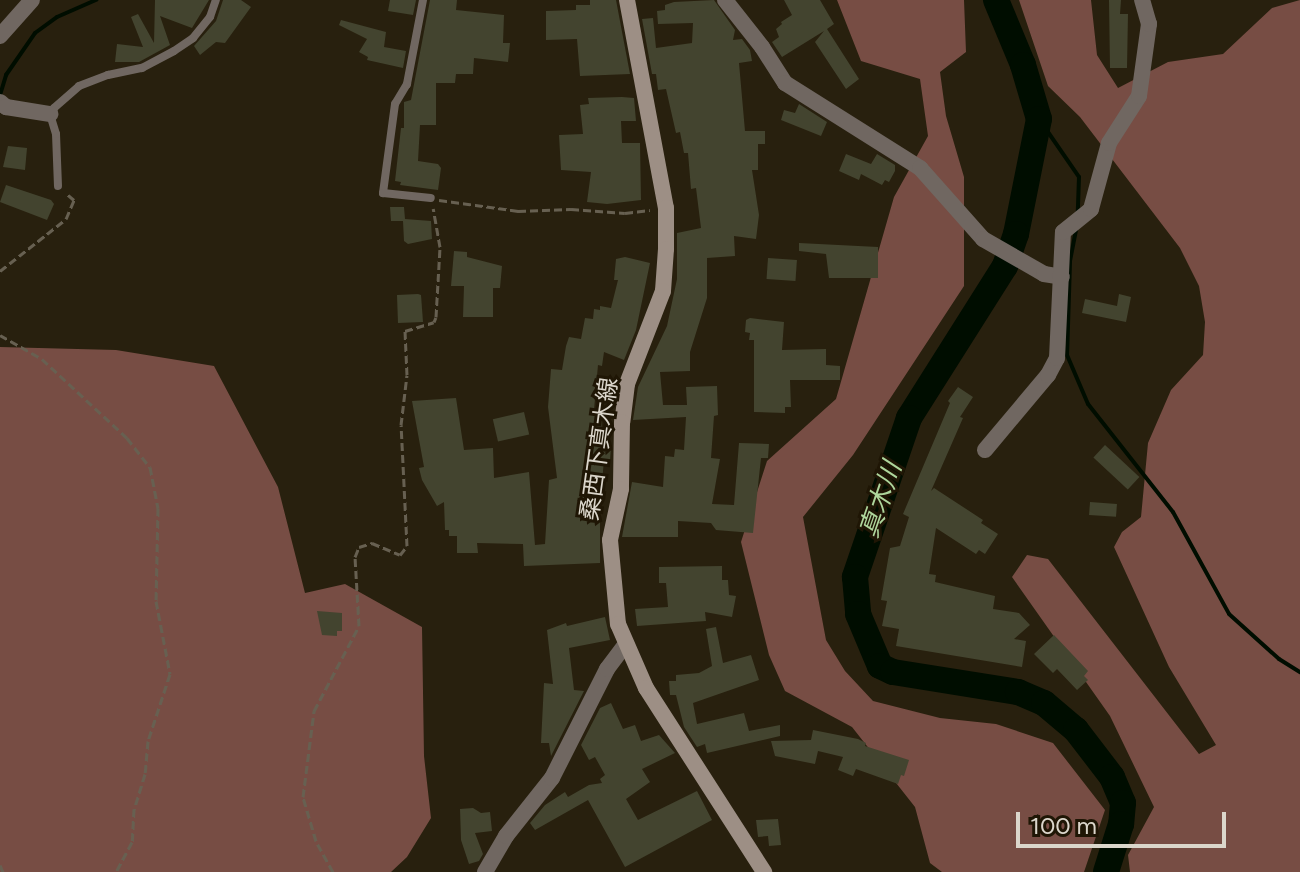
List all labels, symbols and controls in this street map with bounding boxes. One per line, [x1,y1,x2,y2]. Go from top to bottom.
street label: 桑西下真木線 [575,376,623,522]
water label: 真木川 [854,458,908,542]
scale bar [1020,796,1230,846]
text: 100 m [1030,811,1097,840]

